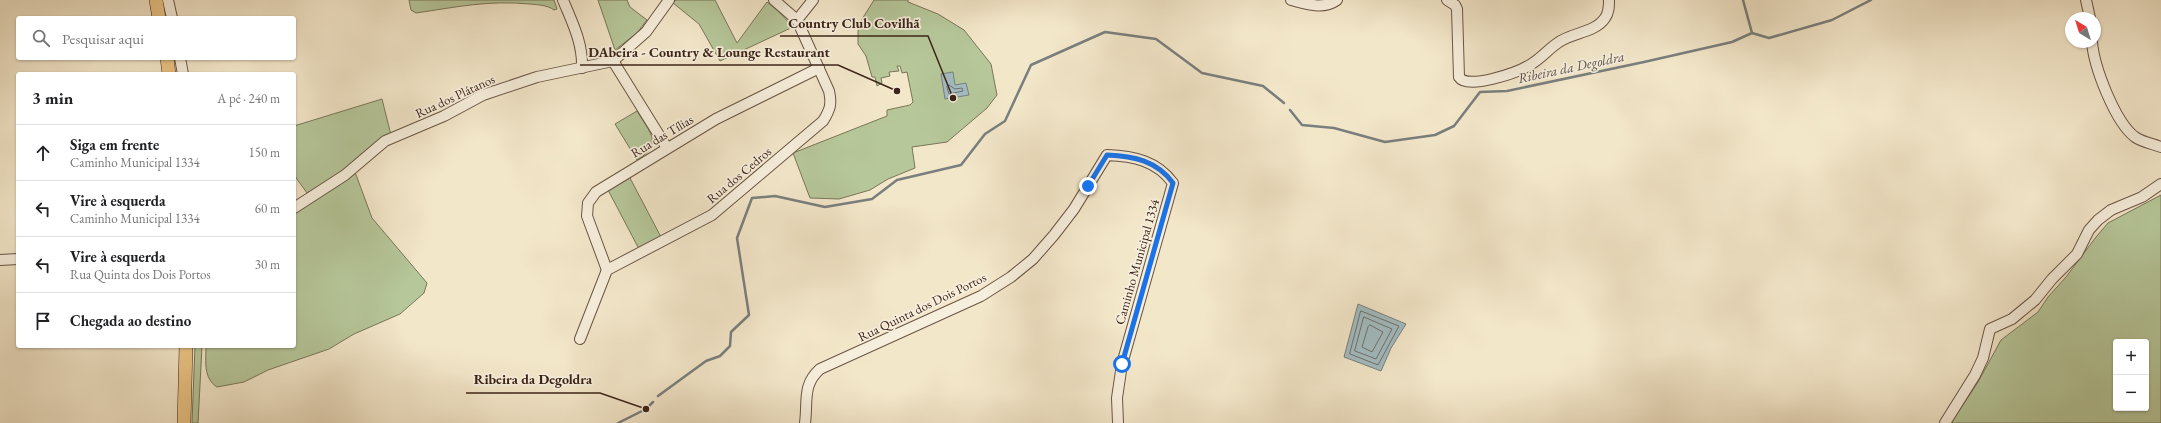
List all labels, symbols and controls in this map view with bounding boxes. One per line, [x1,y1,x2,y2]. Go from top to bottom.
callout: Country Club Covilhã [780,10,928,36]
north arrow [2065,12,2101,48]
text: Country Club Covilhã [788,14,921,32]
search box [16,16,296,60]
icon: search [30,27,52,49]
text: Pesquisar aqui [62,29,144,48]
callout: DAbeira - Country & Lounge Restaurant [580,39,838,65]
text: DAbeira - Country & Lounge Restaurant [588,43,830,61]
water label: Ribeira da Degoldra [1516,47,1626,87]
street label: Rua dos Plátanos [412,70,498,122]
text: 3 min [32,87,73,109]
text: A pé · 240 m [217,90,280,107]
street label: Rua das Tílias [628,111,696,161]
text: Siga em frente [70,135,159,154]
icon: ahead [32,142,54,164]
street label: Rua dos Cedros [703,143,775,207]
text: 150 m [249,144,280,161]
text: Caminho Municipal 1334 [70,154,200,171]
route end [1079,177,1097,195]
text: Vire à esquerda [70,191,166,210]
street label: Caminho Municipal 1334 [1111,197,1163,327]
icon: left [32,198,54,220]
text: 60 m [255,200,280,217]
text: Caminho Municipal 1334 [70,210,200,227]
text: Vire à esquerda [70,247,166,266]
icon: left [32,254,54,276]
text: 30 m [255,256,280,273]
text: Rua Quinta dos Dois Portos [70,266,211,283]
street label: Rua Quinta dos Dois Portos [855,269,989,345]
icon: arrive [32,310,54,332]
text: Chegada ao destino [70,311,191,330]
map controls [2113,339,2149,411]
button: + [2113,339,2149,375]
route start [1113,355,1131,373]
callout: Ribeira da Degoldra [466,367,600,393]
text: Ribeira da Degoldra [474,370,593,388]
button: − [2113,375,2149,411]

